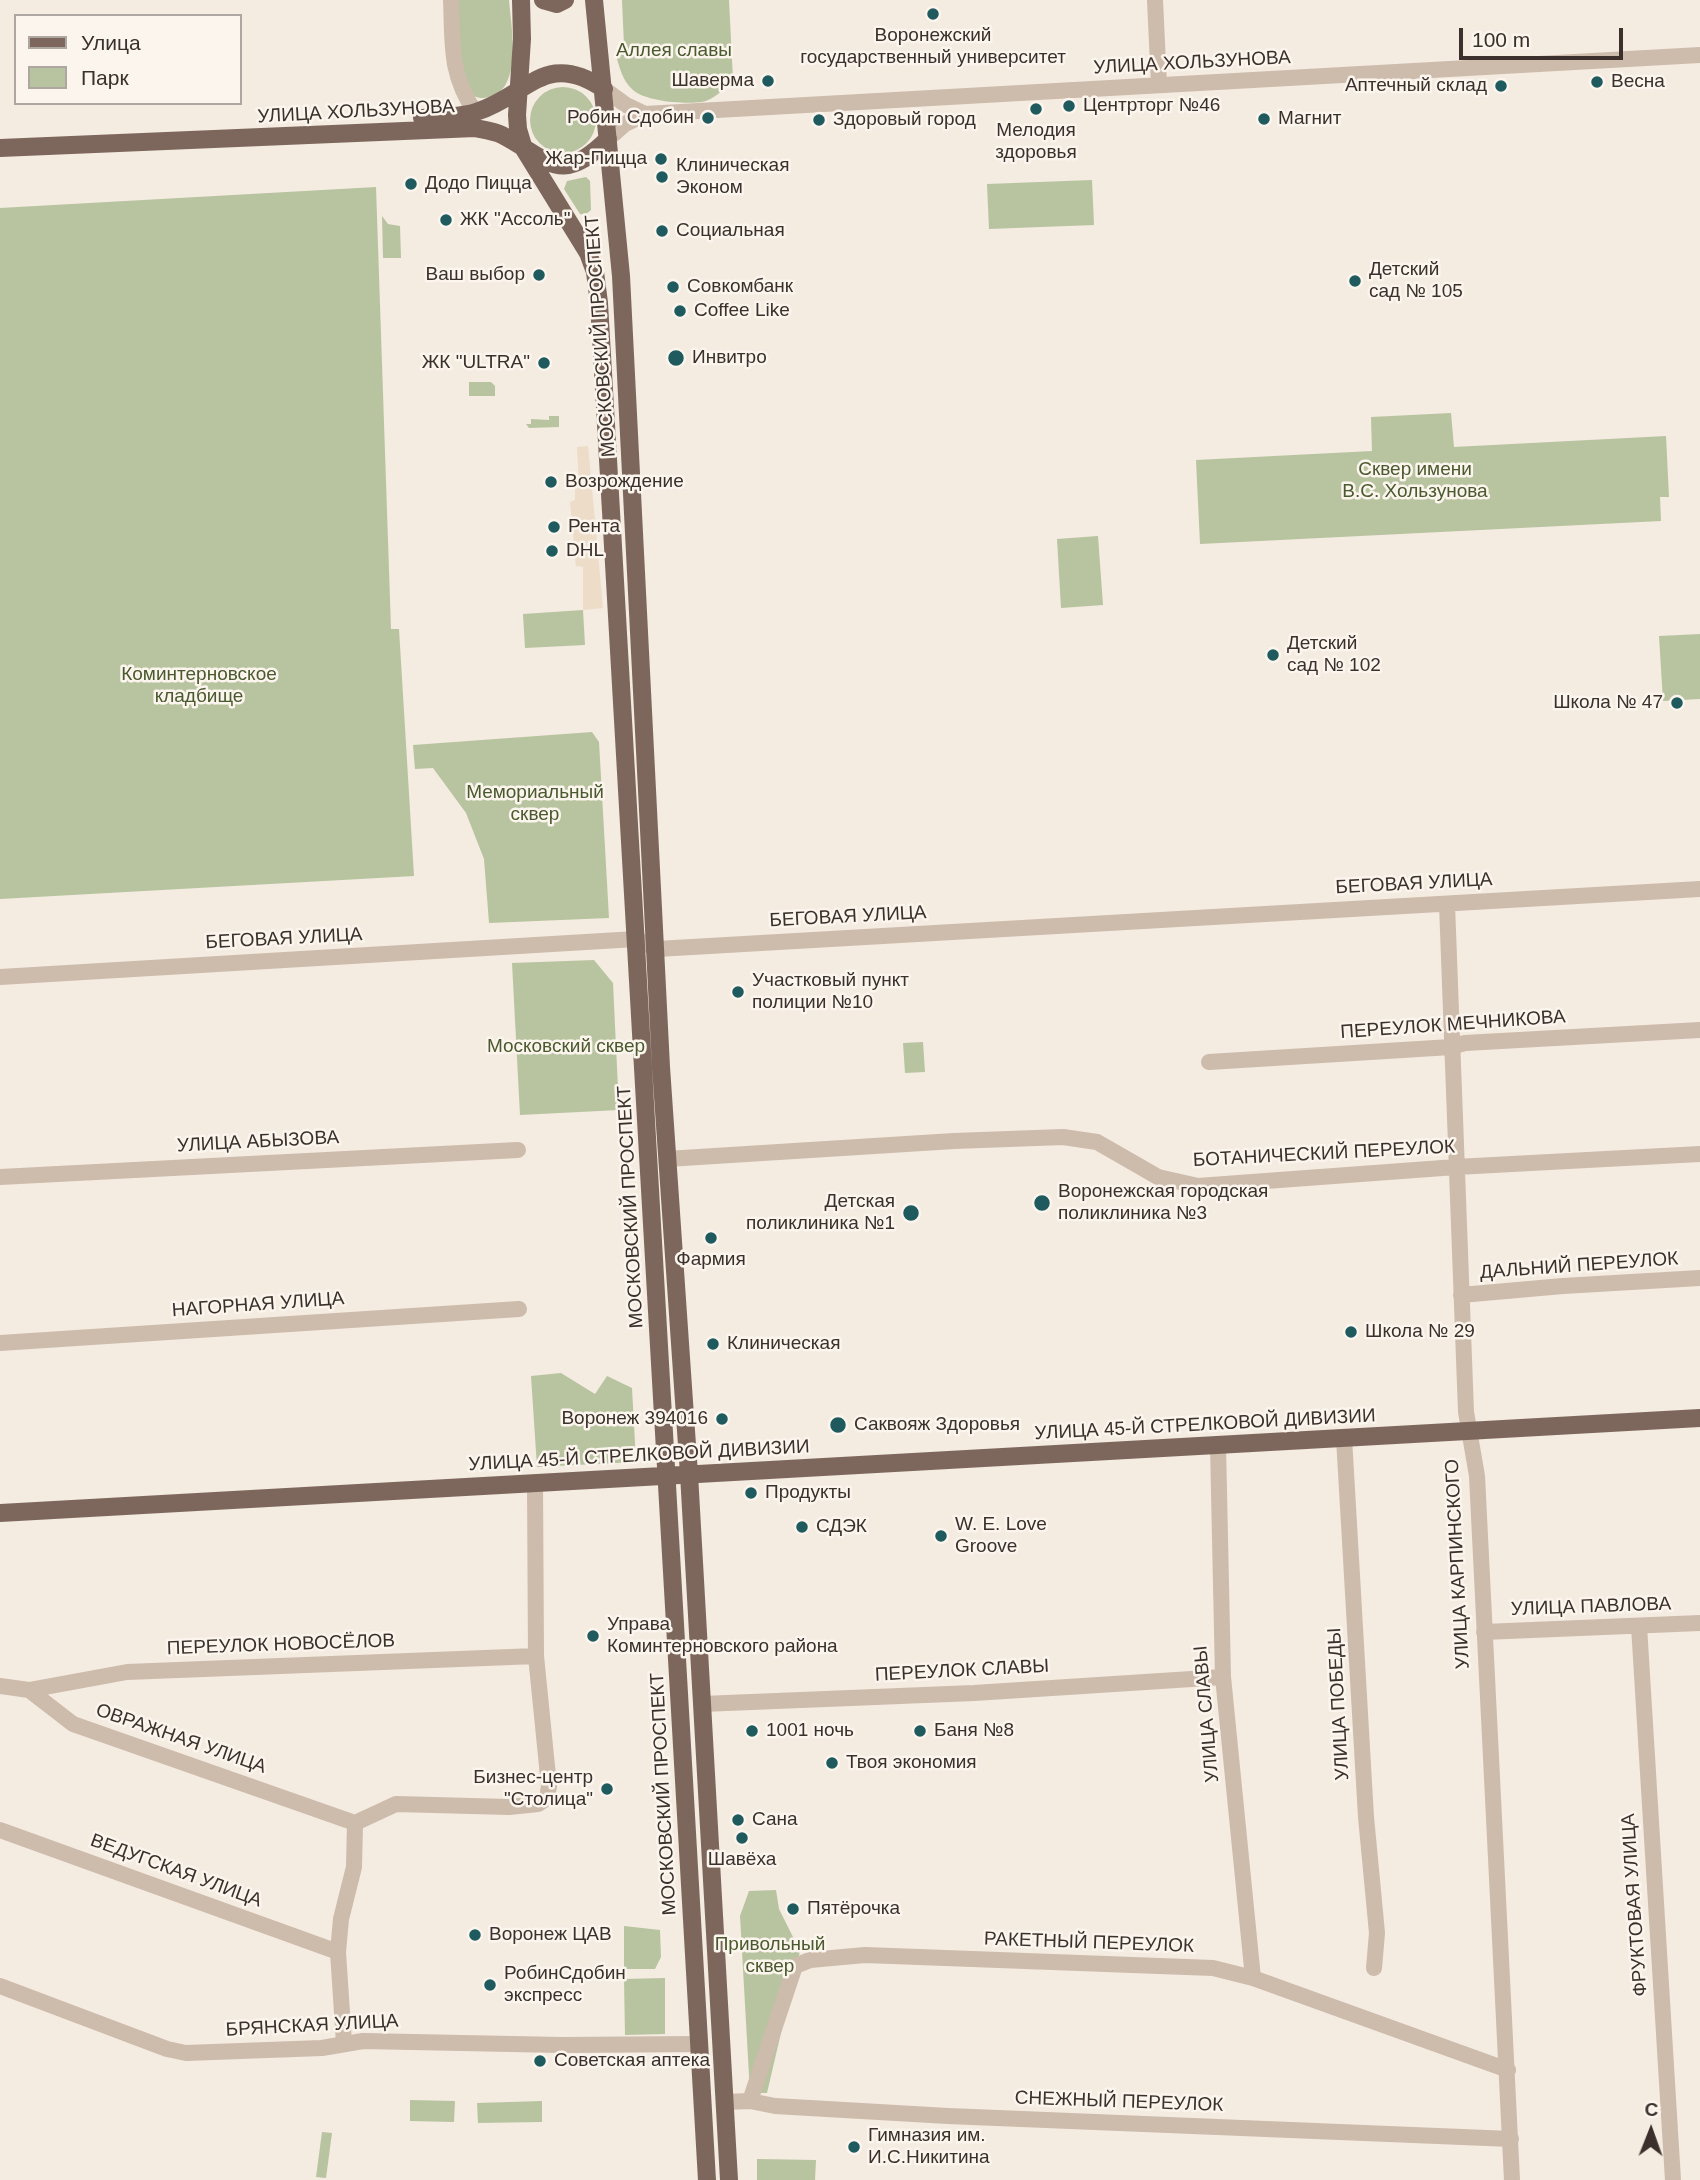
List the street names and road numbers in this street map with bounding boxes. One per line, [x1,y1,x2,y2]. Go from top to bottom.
street label: УЛИЦА ХОЛЬЗУНОВА [1093,46,1291,80]
street label: УЛИЦА ХОЛЬЗУНОВА [257,95,455,129]
street label: МОСКОВСКИЙ ПРОСПЕКТ [581,214,621,458]
street label: БЕГОВАЯ УЛИЦА [1335,869,1493,899]
street label: БЕГОВАЯ УЛИЦА [769,902,927,932]
street label: БЕГОВАЯ УЛИЦА [205,924,363,954]
street label: ПЕРЕУЛОК МЕЧНИКОВА [1340,1006,1566,1044]
street label: МОСКОВСКИЙ ПРОСПЕКТ [613,1085,649,1329]
street label: УЛИЦА АБЫЗОВА [176,1126,340,1158]
street label: БОТАНИЧЕСКИЙ ПЕРЕУЛОК [1192,1136,1456,1172]
street label: ДАЛЬНИЙ ПЕРЕУЛОК [1479,1248,1679,1284]
street label: НАГОРНАЯ УЛИЦА [171,1288,345,1322]
street label: УЛИЦА 45-Й СТРЕЛКОВОЙ ДИВИЗИИ [1034,1405,1376,1445]
street label: УЛИЦА 45-Й СТРЕЛКОВОЙ ДИВИЗИИ [468,1436,810,1476]
street label: УЛИЦА КАРПИНСКОГО [1441,1458,1475,1670]
street label: УЛИЦА ПАВЛОВА [1510,1593,1672,1621]
street label: УЛИЦА ПОБЕДЫ [1324,1627,1354,1781]
street label: ПЕРЕУЛОК НОВОСЁЛОВ [166,1630,396,1660]
street label: УЛИЦА СЛАВЫ [1190,1645,1224,1783]
street label: ПЕРЕУЛОК СЛАВЫ [874,1655,1050,1687]
street label: МОСКОВСКИЙ ПРОСПЕКТ [646,1672,682,1916]
street label: ОВРАЖНАЯ УЛИЦА [93,1699,269,1779]
street label: ФРУКТОВАЯ УЛИЦА [1617,1813,1653,1997]
street label: ВЕДУГСКАЯ УЛИЦА [87,1829,265,1913]
street label: РАКЕТНЫЙ ПЕРЕУЛОК [984,1928,1194,1958]
street label: БРЯНСКАЯ УЛИЦА [225,2010,399,2042]
street label: СНЕЖНЫЙ ПЕРЕУЛОК [1014,2087,1224,2117]

